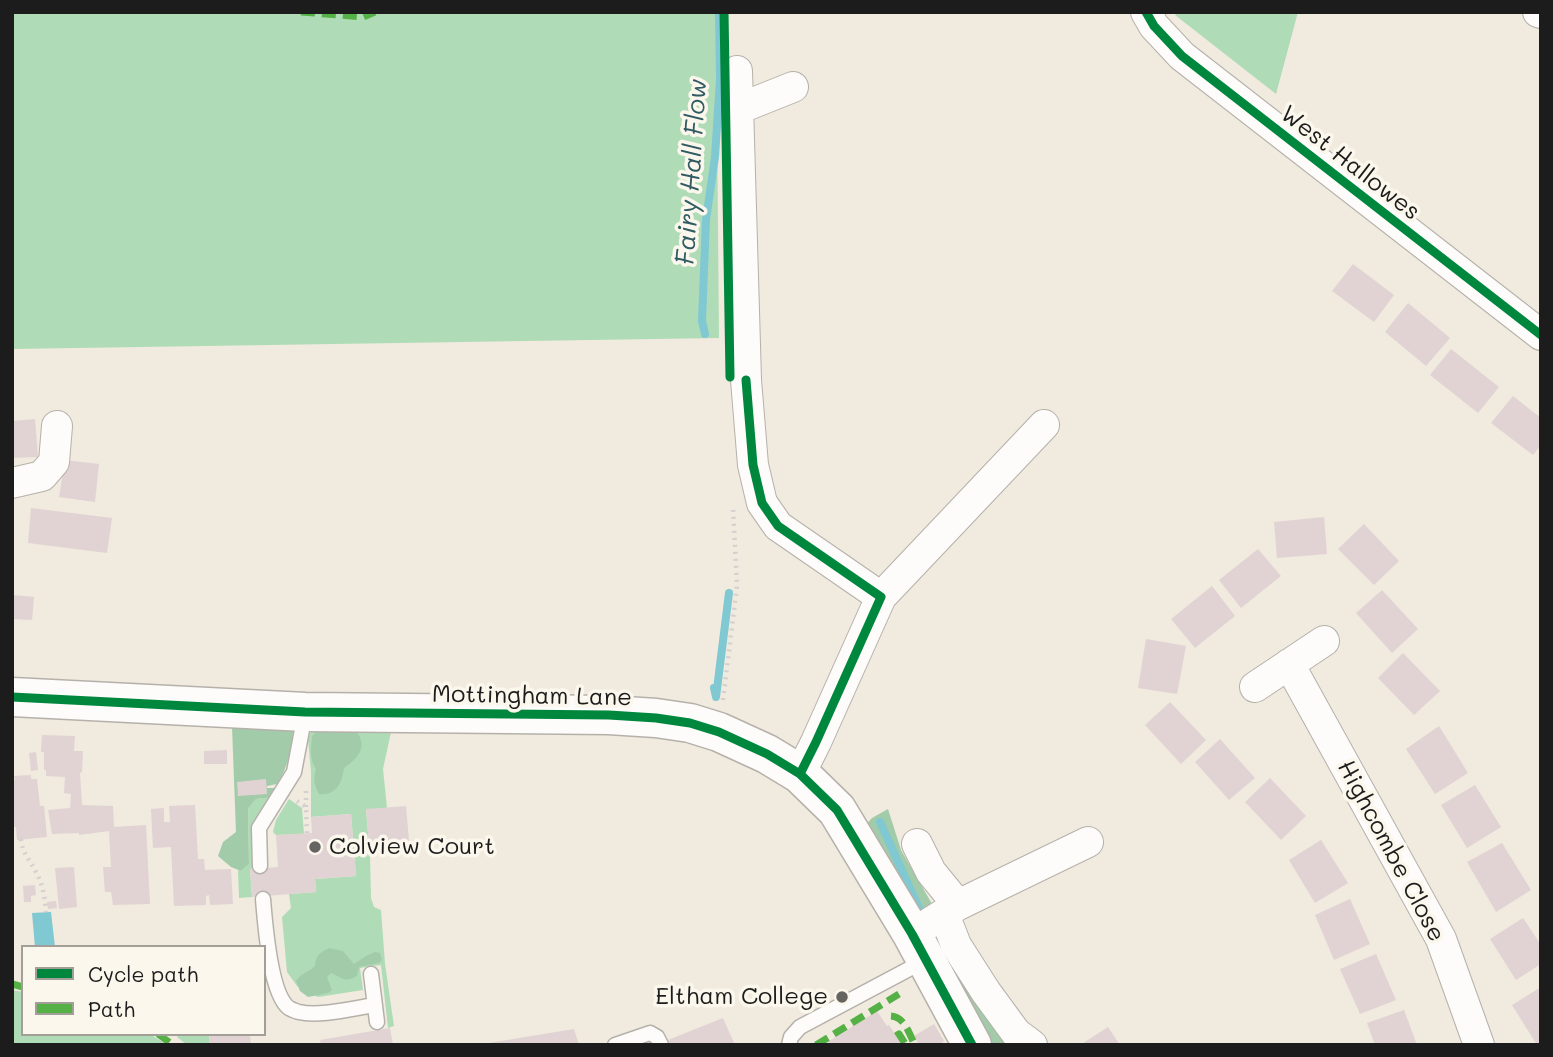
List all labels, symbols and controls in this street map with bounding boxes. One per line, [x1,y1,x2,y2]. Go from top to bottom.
water label: Fairy Hall Flow [670,78,714,266]
street label: West Hallowes [1274,100,1426,226]
street label: Mottingham Lane [432,680,632,712]
street label: Highcombe Close [1331,755,1451,947]
place label: Colview Court [329,833,495,861]
marker: Colview Court [307,839,323,855]
legend [21,945,266,1036]
text: Cycle path [88,960,198,987]
place label: Eltham College [655,983,828,1011]
marker: Eltham College [834,989,850,1005]
text: Path [88,995,135,1022]

